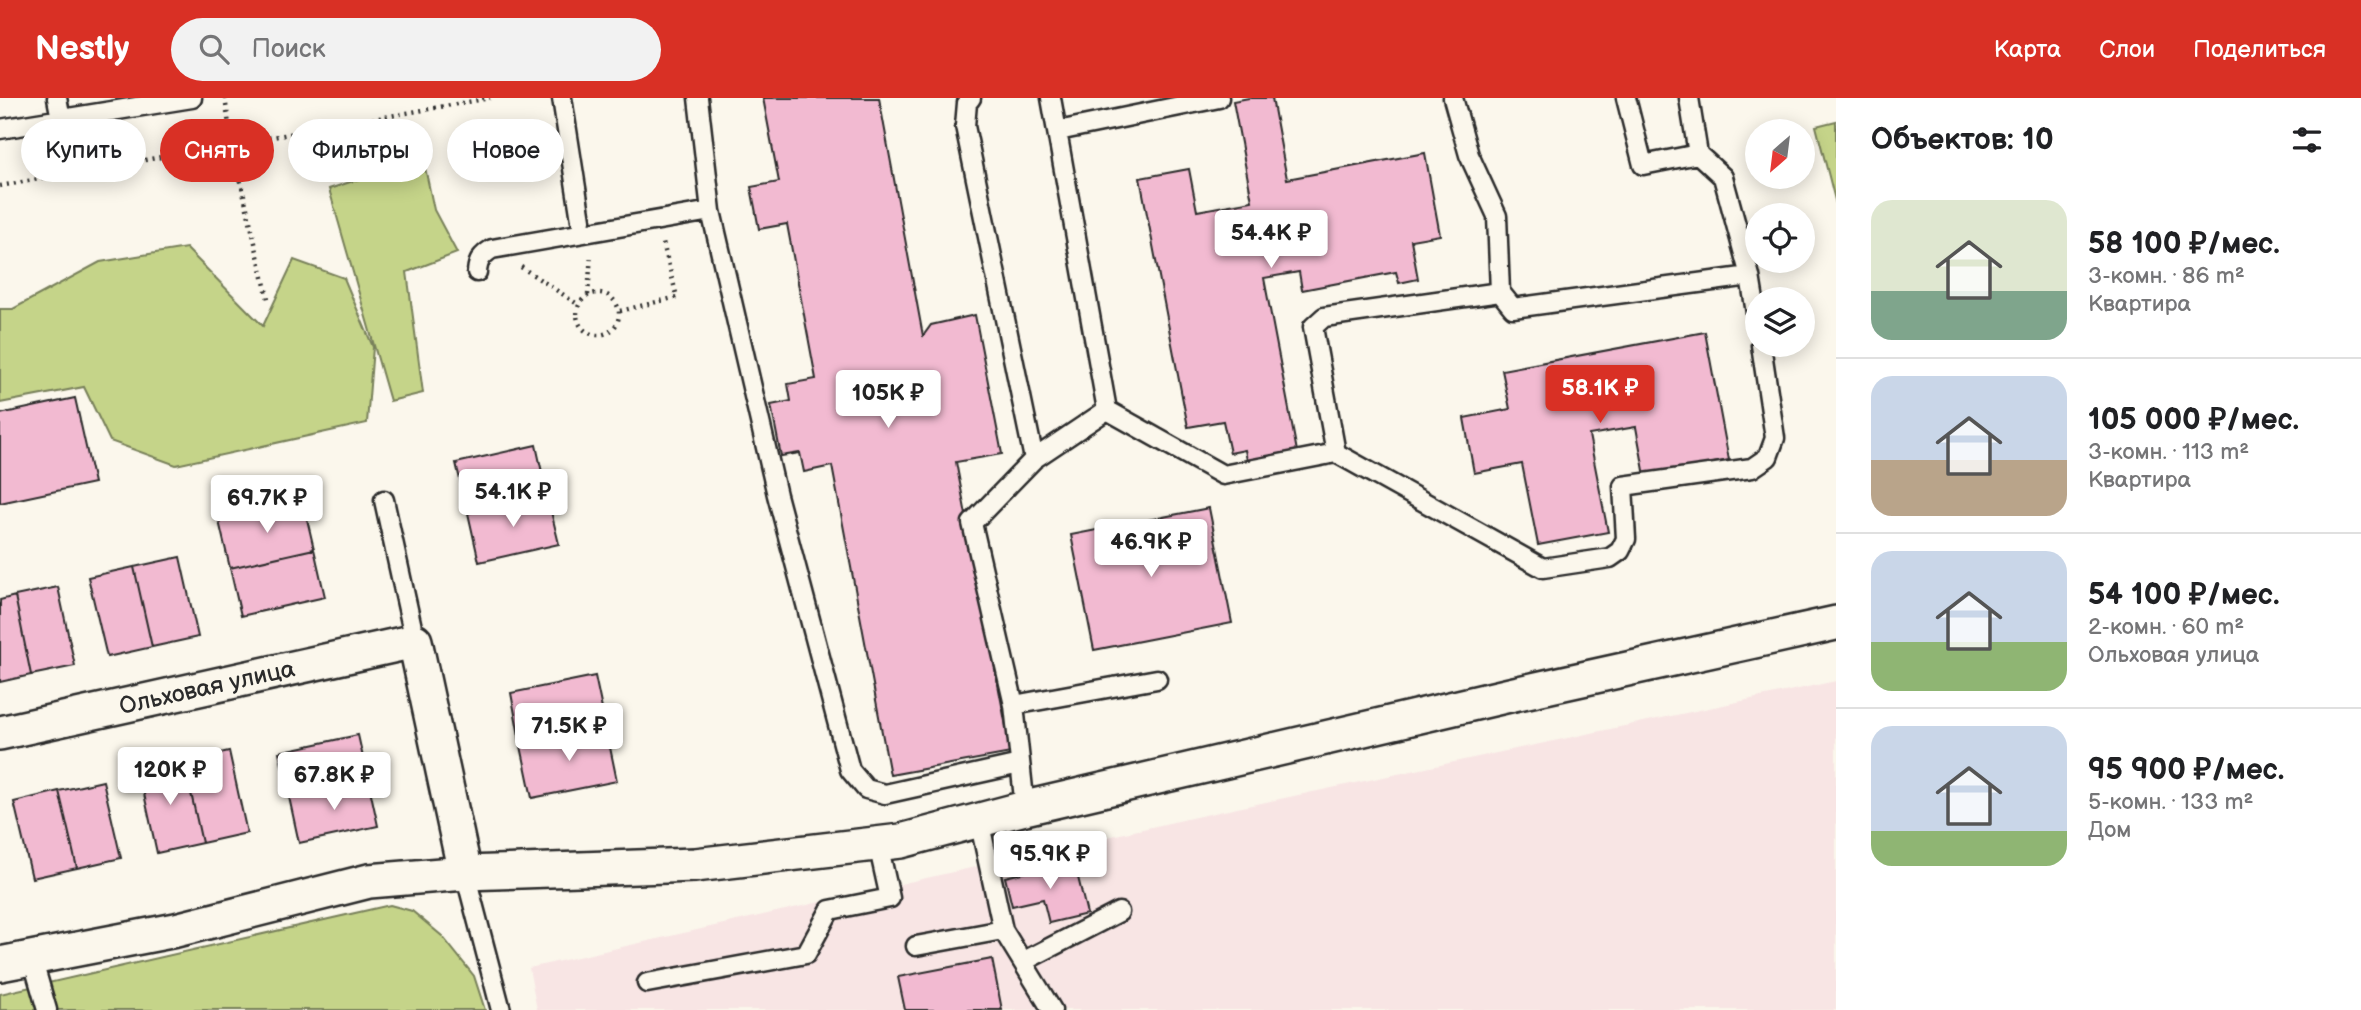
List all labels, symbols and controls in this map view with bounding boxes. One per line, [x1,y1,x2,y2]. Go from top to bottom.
search box [171,18,661,81]
text: Nestly [35,29,129,69]
icon: search [195,30,233,68]
text: Поиск [251,34,326,65]
text: Карта [1994,35,2061,64]
text: Слои [2099,35,2155,64]
text: Поделиться [2193,35,2326,64]
chip: Купить [21,119,146,182]
chip: Снять [160,119,274,182]
chip: Фильтры [288,119,433,182]
chip: Новое [447,119,564,182]
north arrow [1745,119,1815,189]
map controls [1745,119,1815,357]
icon: filters [2288,121,2326,159]
text: Объектов: 10 [1871,122,2054,158]
button: locate [1745,203,1815,273]
pin: 54.4K ₽ [1206,211,1336,270]
text: 54.4K ₽ [1231,219,1311,247]
text: 58 100 ₽/мес. [2088,226,2280,262]
icon: home [1927,228,2011,312]
text: 3-комн. · 86 m² [2088,262,2245,290]
button: layers [1745,287,1815,357]
text: Квартира [2088,290,2191,318]
pin: 58.1K ₽ [1535,366,1665,425]
pin: 105K ₽ [831,370,945,430]
text: 58.1K ₽ [1561,374,1639,402]
text: 105K ₽ [852,379,924,407]
text: 105 000 ₽/мес. [2088,402,2299,438]
icon: home [1927,404,2011,488]
text: 3-комн. · 113 m² [2088,438,2249,466]
text: Квартира [2088,466,2191,494]
pin: 54.1K ₽ [448,470,578,529]
pin: 69.7K ₽ [202,476,332,535]
text: 54.1K ₽ [475,478,551,506]
text: 69.7K ₽ [227,484,307,512]
pin: 46.9K ₽ [1086,519,1216,579]
text: 46.9K ₽ [1110,528,1192,556]
text: 54 100 ₽/мес. [2088,577,2280,613]
icon: home [1927,579,2011,663]
text: 2-комн. · 60 m² [2088,613,2244,641]
text: Ольховая улица [2088,641,2259,669]
street label: Ольховая улица [116,654,297,721]
pin: 71.5K ₽ [504,704,634,763]
text: 71.5K ₽ [531,712,607,740]
pin: 120K ₽ [113,748,227,807]
pin: 67.8K ₽ [269,752,399,812]
text: 95 900 ₽/мес. [2088,752,2284,788]
icon: home [1927,754,2011,838]
text: 120K ₽ [134,756,206,784]
text: 67.8K ₽ [294,761,374,789]
text: 5-комн. · 133 m² [2088,788,2253,816]
text: Дом [2088,816,2131,844]
pin: 95.9K ₽ [985,832,1115,891]
text: 95.9K ₽ [1010,840,1090,868]

